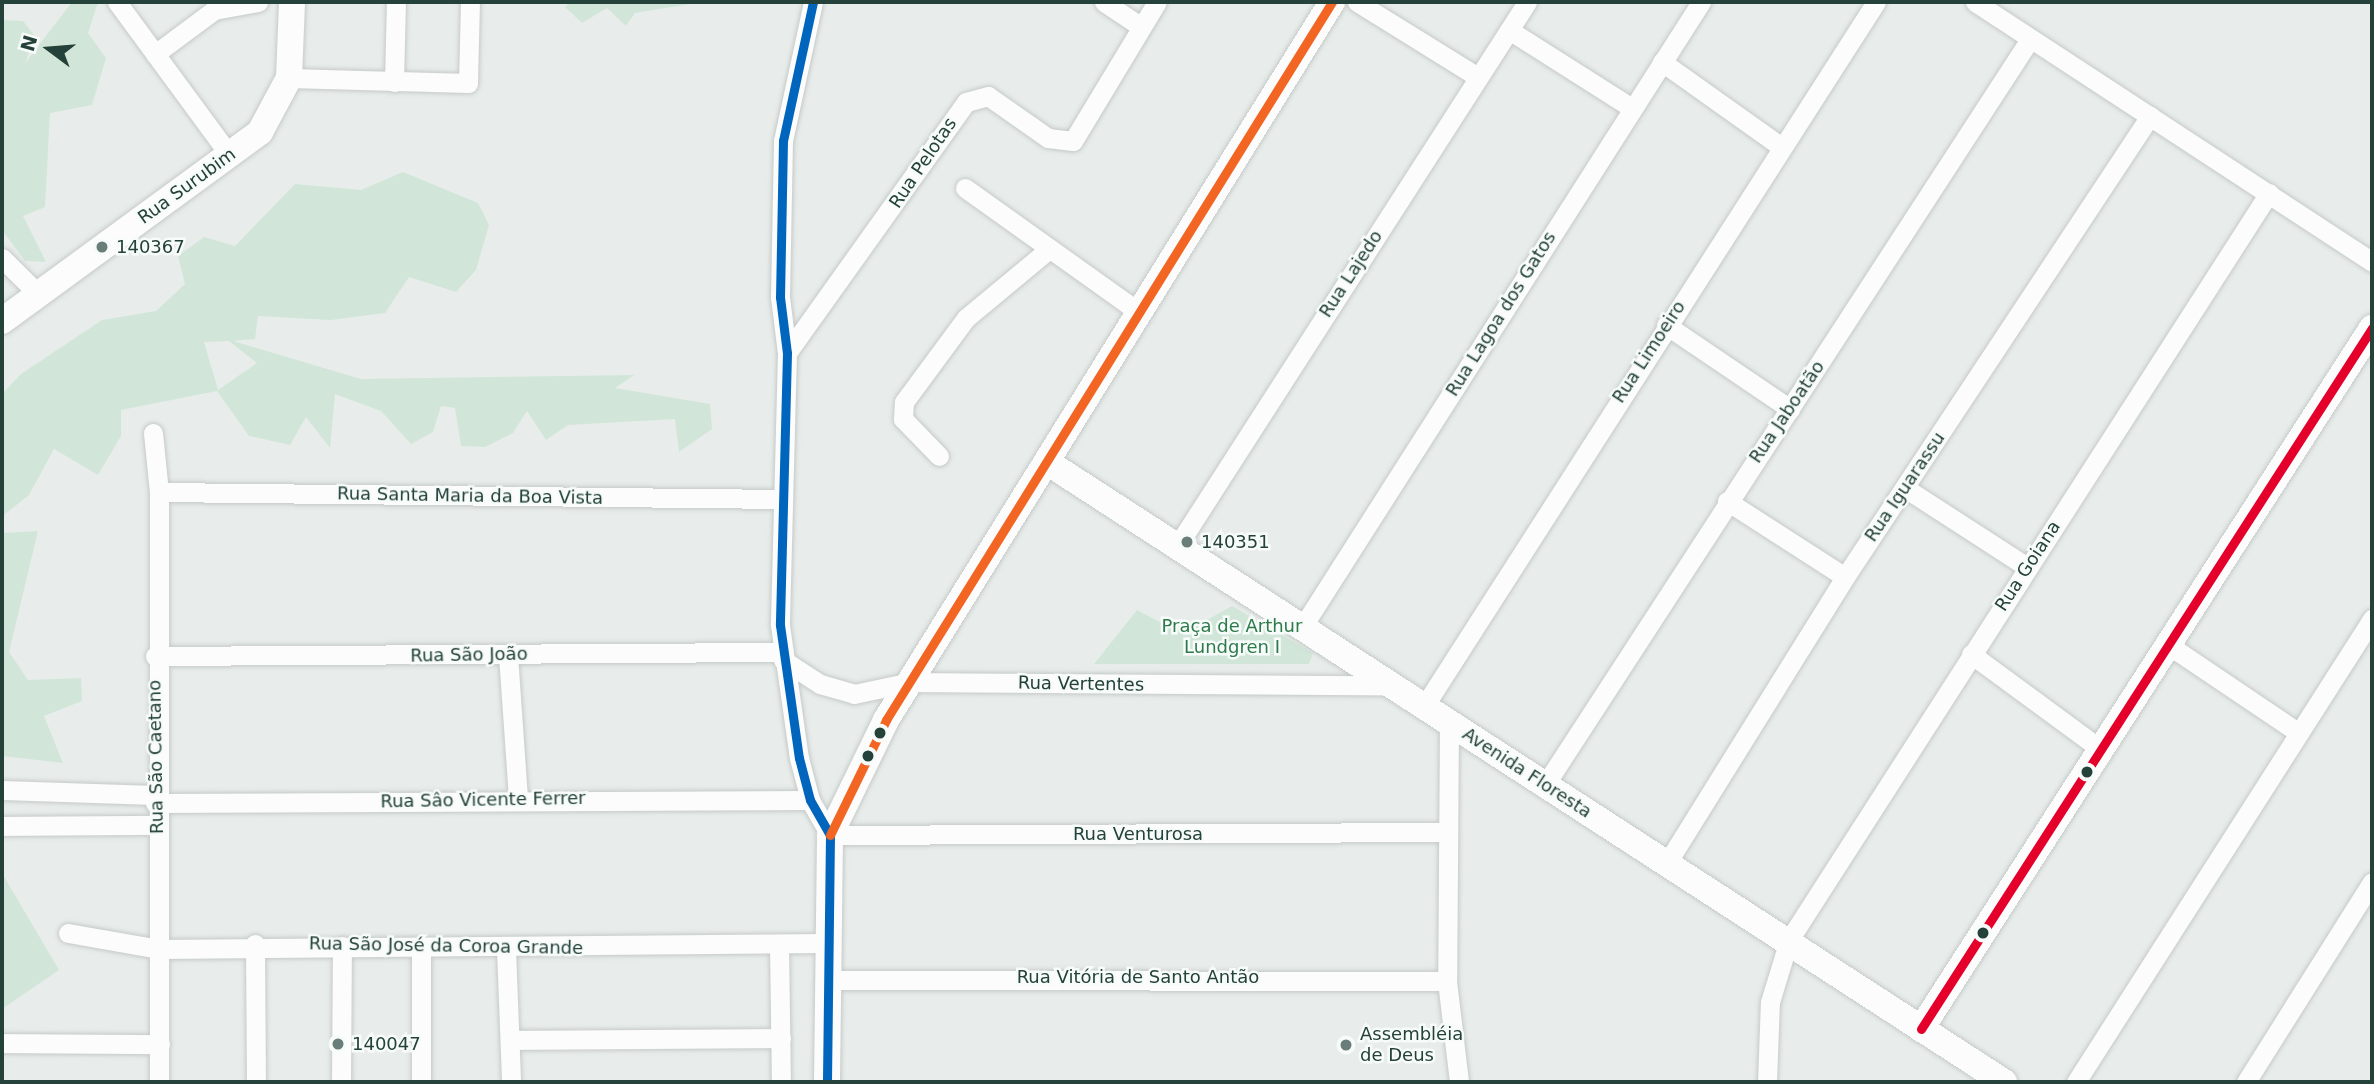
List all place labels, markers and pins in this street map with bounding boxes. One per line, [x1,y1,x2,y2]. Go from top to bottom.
place label: 140367 [116,236,185,258]
marker: 140367 [94,239,110,255]
place label: 140351 [1201,531,1270,553]
marker: 140351 [1179,534,1195,550]
unlabelled marker [873,726,887,740]
unlabelled marker [861,749,875,763]
unlabelled marker [2080,765,2094,779]
unlabelled marker [1976,926,1990,940]
place label: Assembléia de Deus [1360,1024,1463,1066]
place label: 140047 [352,1033,421,1055]
marker: 140047 [330,1036,346,1052]
marker: Assembléia de Deus [1338,1037,1354,1053]

